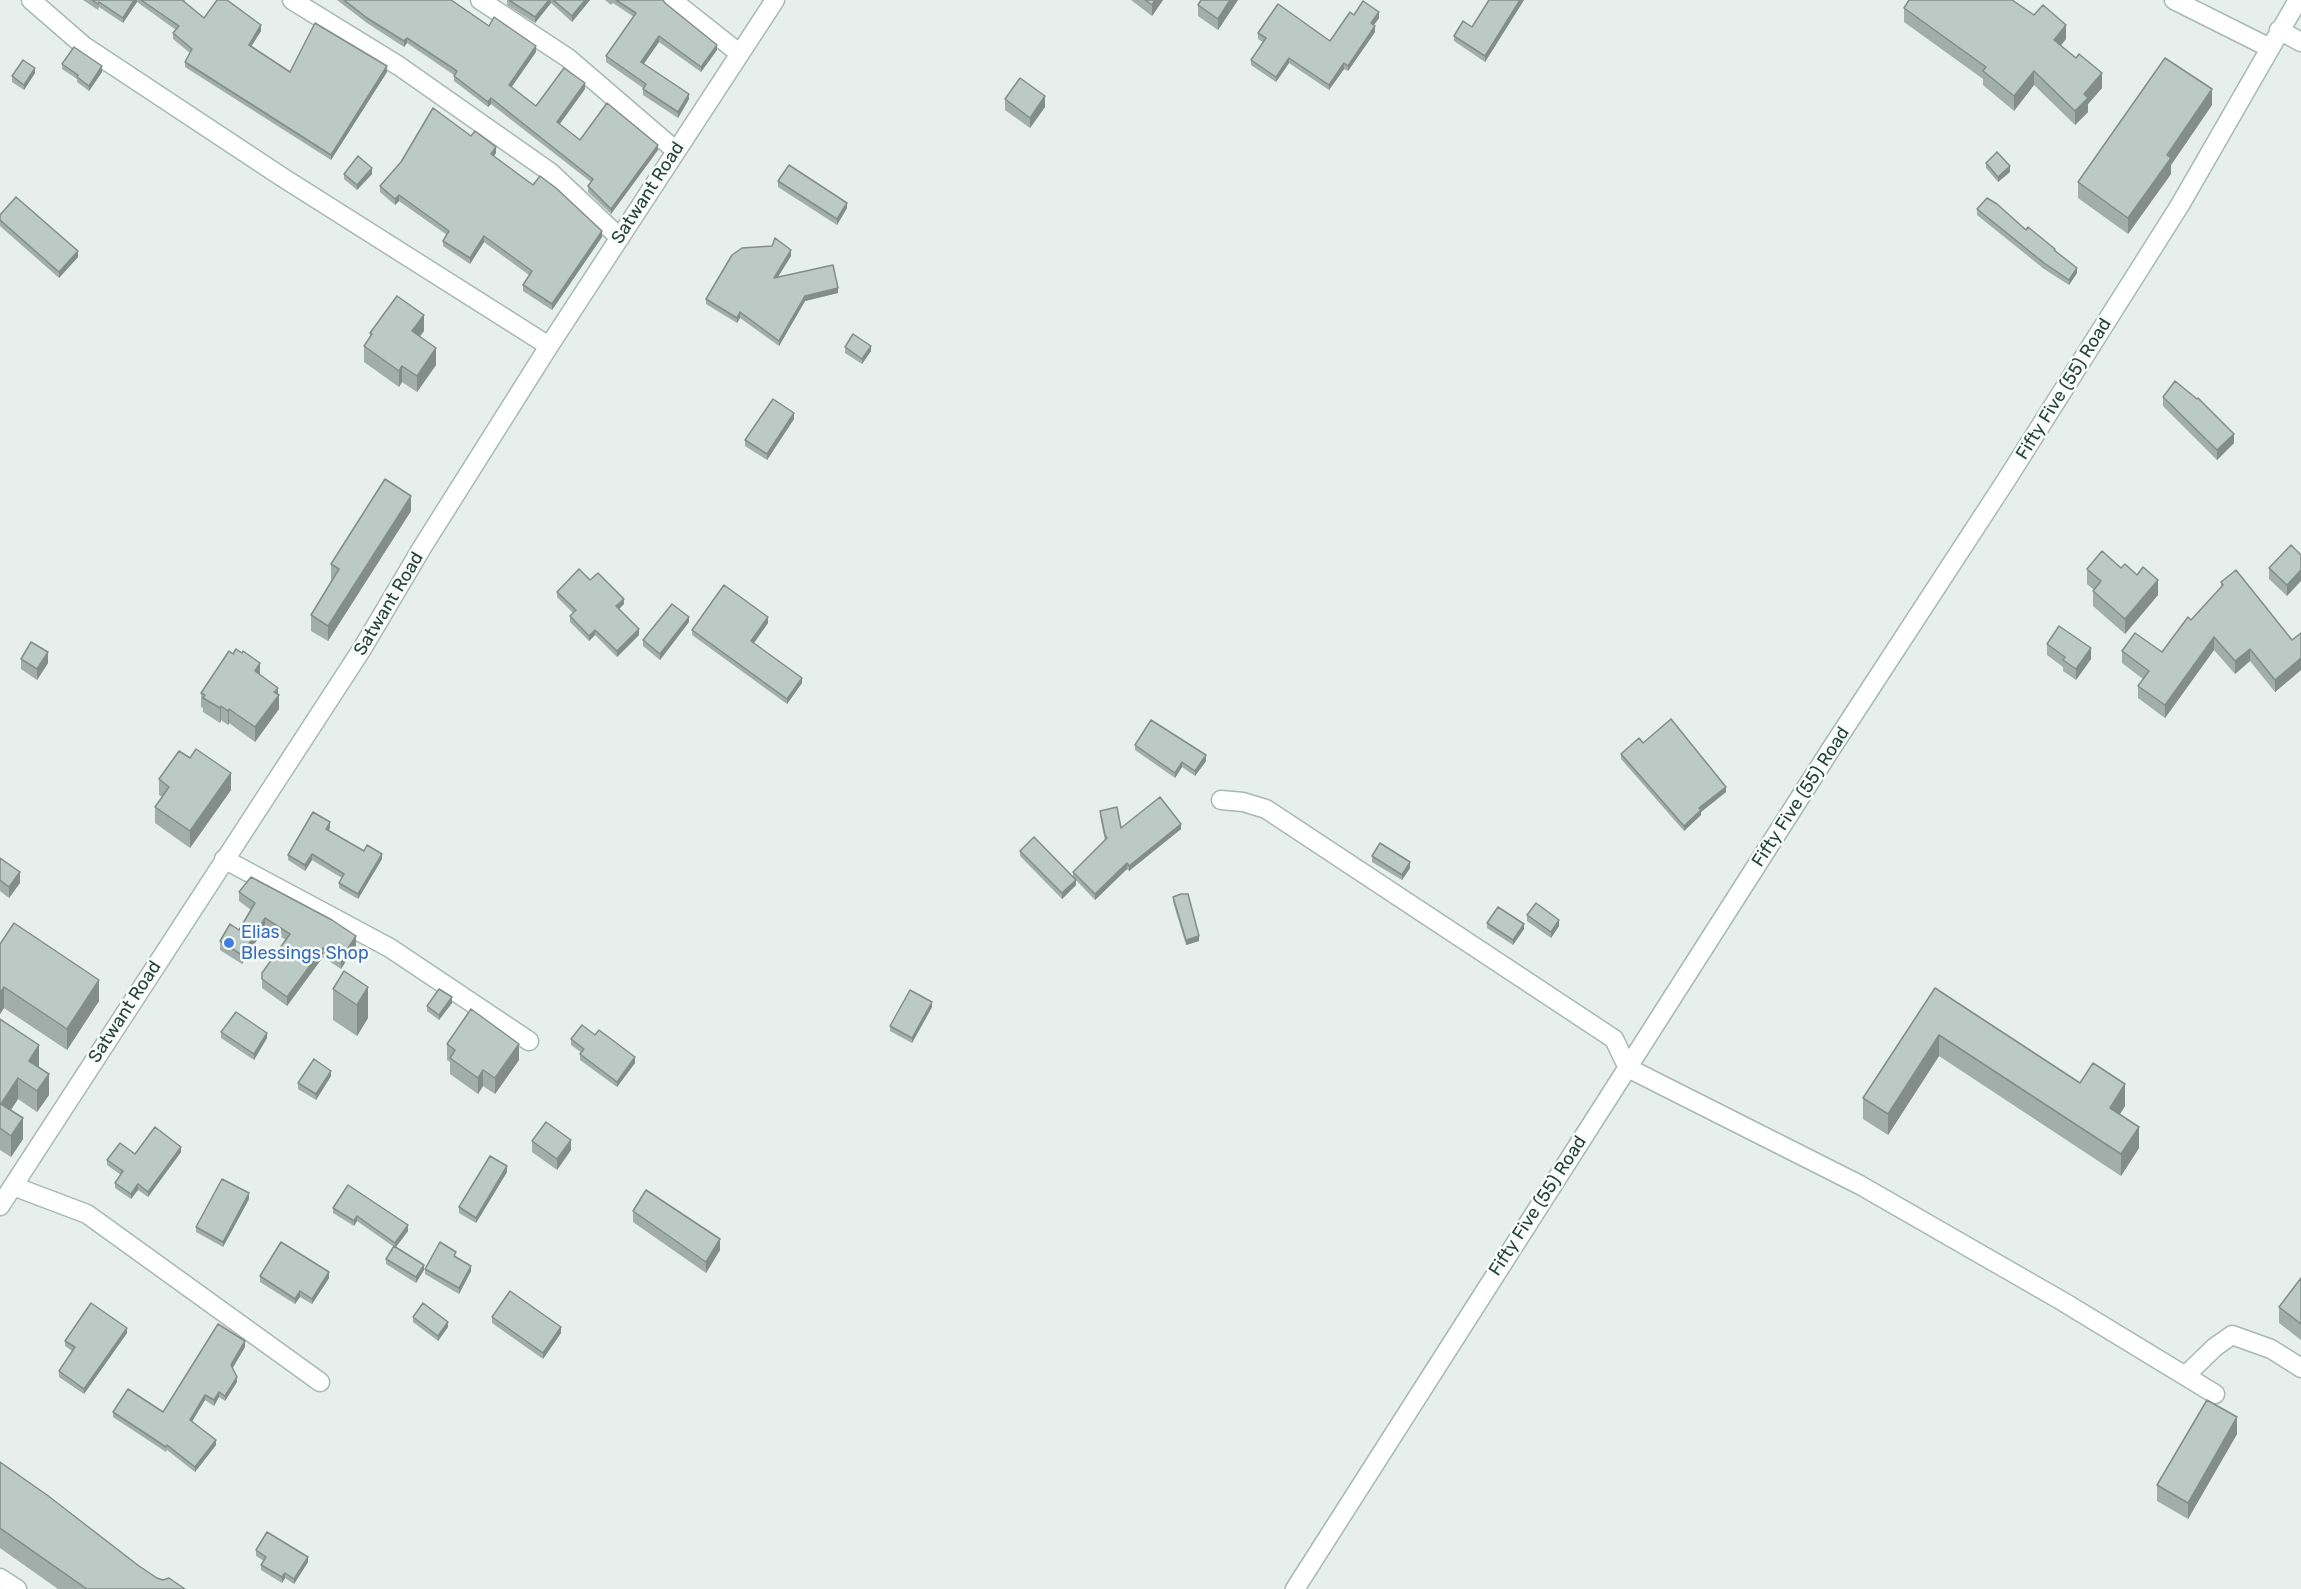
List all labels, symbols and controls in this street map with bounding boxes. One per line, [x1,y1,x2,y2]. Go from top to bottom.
street label: Satwant Road [607,138,689,248]
street label: Fifty Five (55) Road [2012,314,2116,464]
street label: Satwant Road [350,548,428,660]
street label: Fifty Five (55) Road [1748,723,1854,871]
place label: Elias Blessings Shop [241,922,369,964]
marker: Elias Blessings Shop [222,936,236,950]
street label: Satwant Road [84,957,166,1067]
street label: Fifty Five (55) Road [1485,1132,1591,1280]

